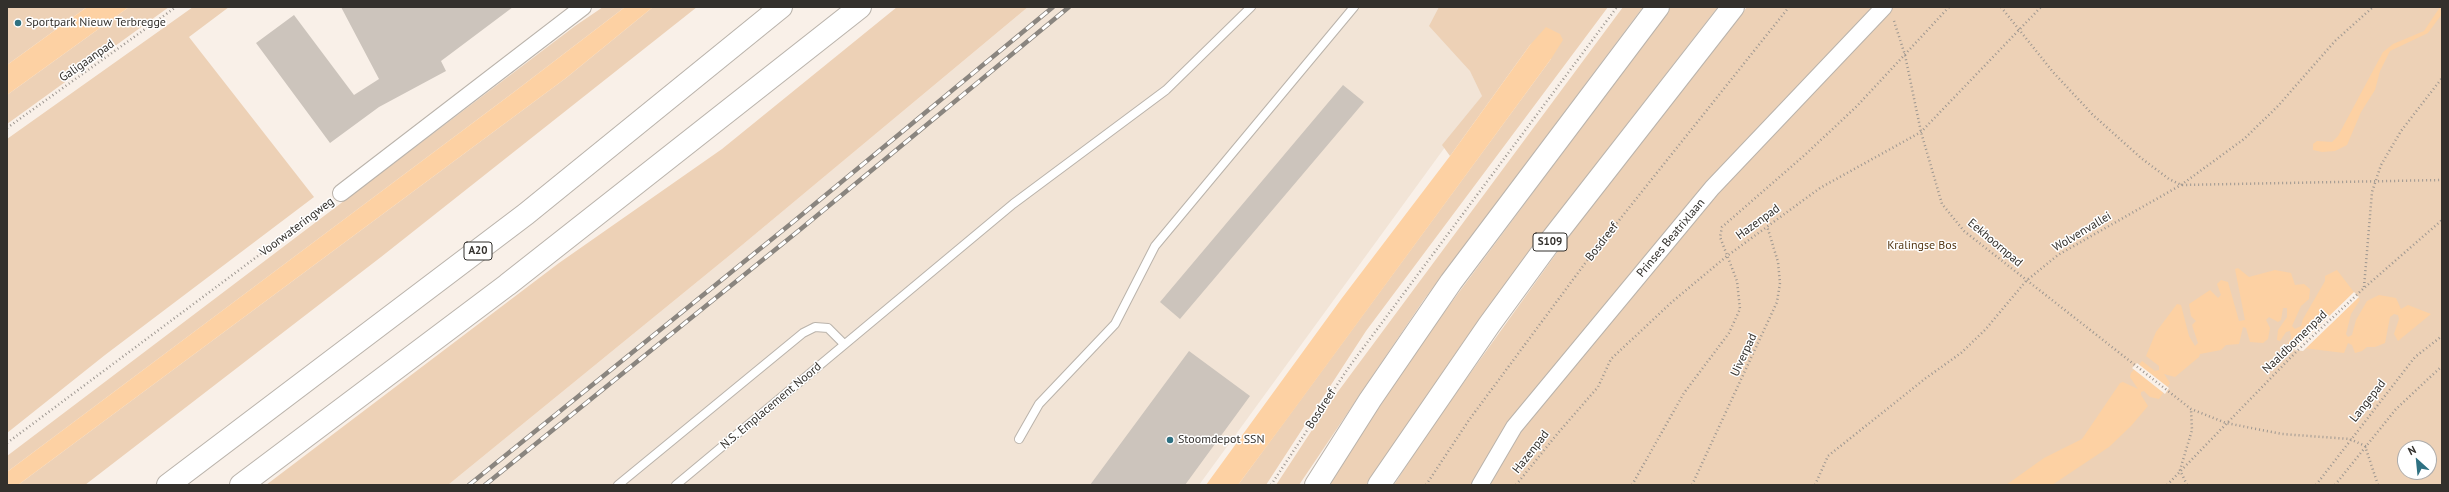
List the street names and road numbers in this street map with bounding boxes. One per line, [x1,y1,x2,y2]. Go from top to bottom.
street label: Galigaanpad [57,37,117,85]
street label: Voorwateringweg [257,194,337,260]
street label: Prinses Beatrixlaan [1634,196,1708,280]
street label: Hazenpad [1733,201,1783,243]
street label: Wolvenvallei [2050,209,2114,255]
street label: Eekhoornpad [1965,216,2025,270]
street label: Bosdreef [1582,220,1622,264]
road number: S109 [1533,233,1567,251]
road number: A20 [464,242,492,260]
street label: Naaldbomenpad [2260,308,2330,376]
street label: Uiverpad [1728,331,1760,379]
street label: N.S. Emplacement Noord [718,360,824,452]
street label: Langepad [2347,377,2389,425]
street label: Bosdreef [1303,386,1339,432]
street label: Hazenpad [1510,428,1552,476]

